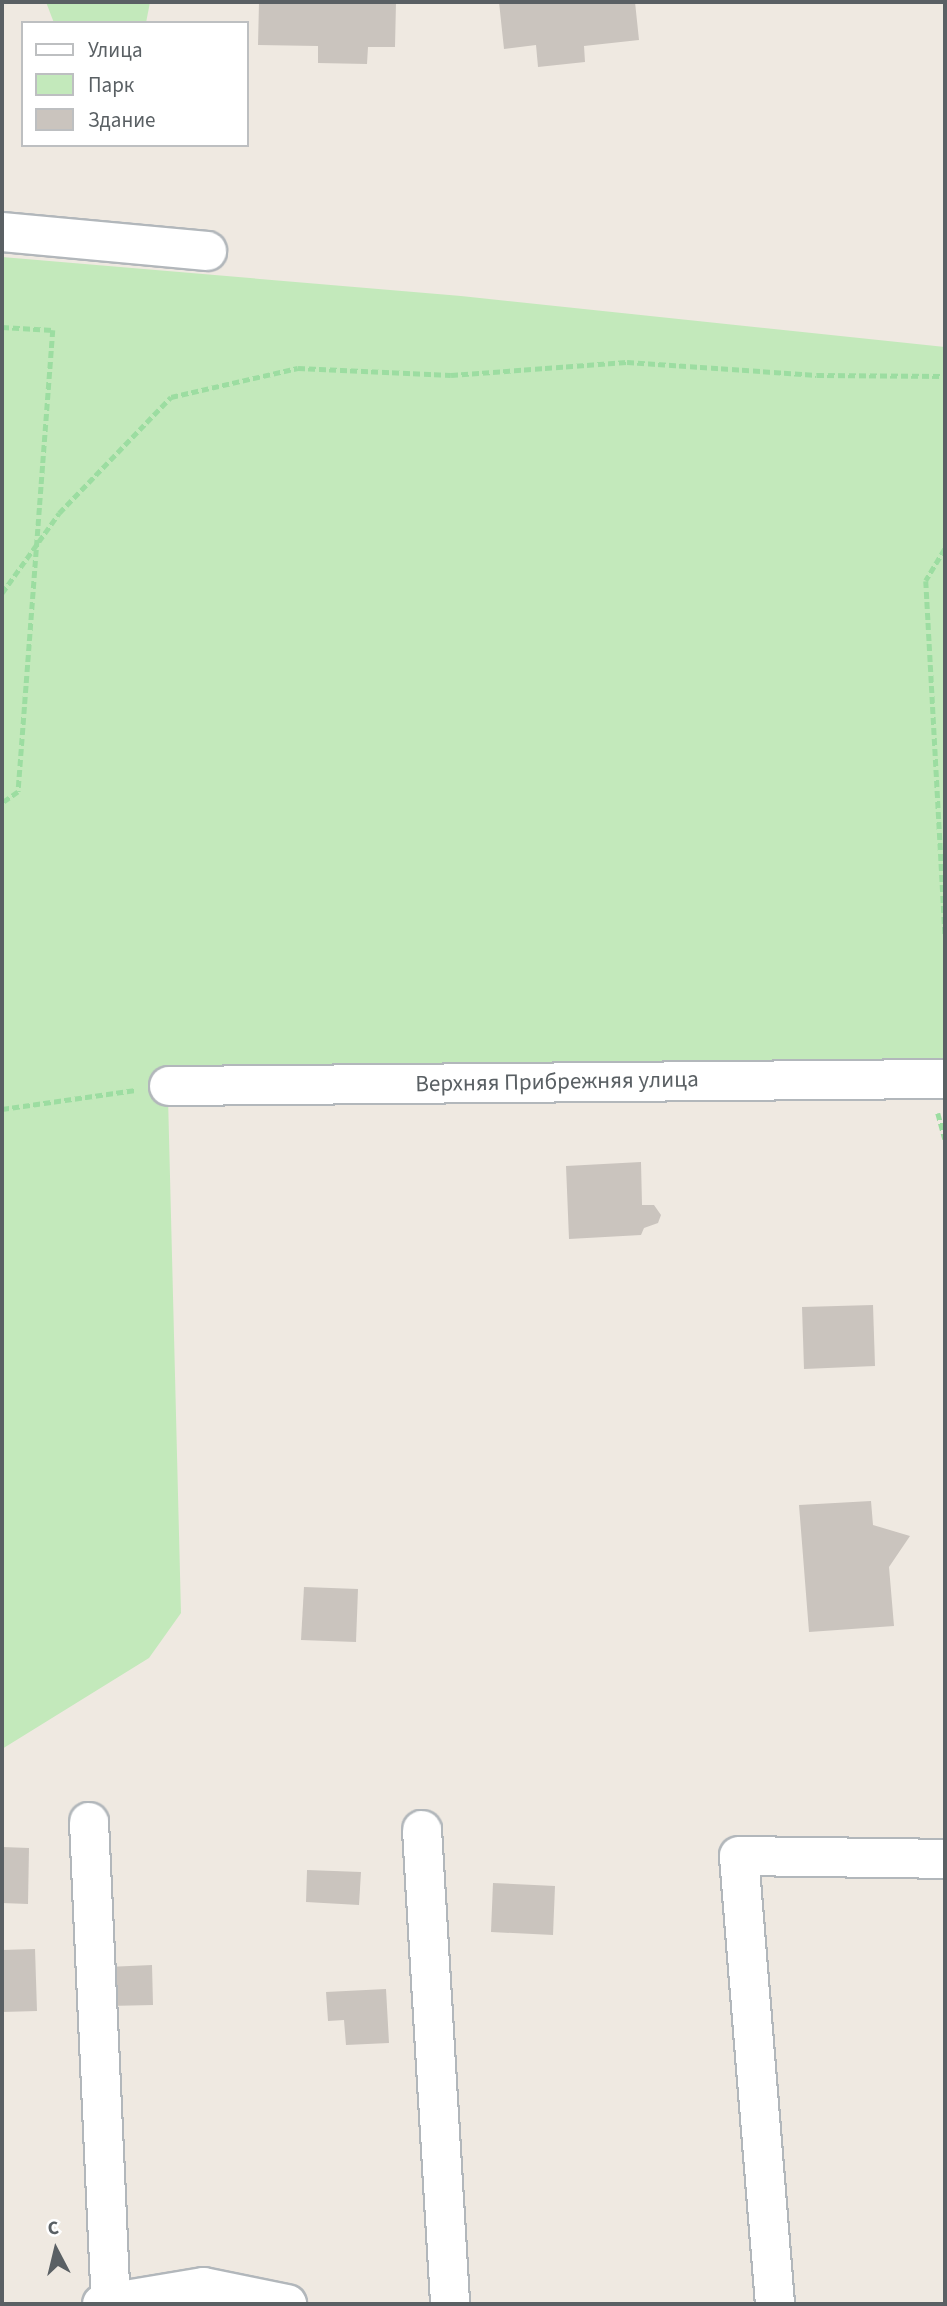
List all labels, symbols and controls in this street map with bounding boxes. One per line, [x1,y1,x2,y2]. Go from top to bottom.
legend [21,21,248,147]
text: Улица [88,35,143,65]
text: Парк [88,70,134,100]
text: Здание [88,105,156,135]
street label: Верхняя Прибрежняя улица [415,1066,699,1098]
north arrow [21,2215,91,2285]
text: С [46,2215,61,2243]

